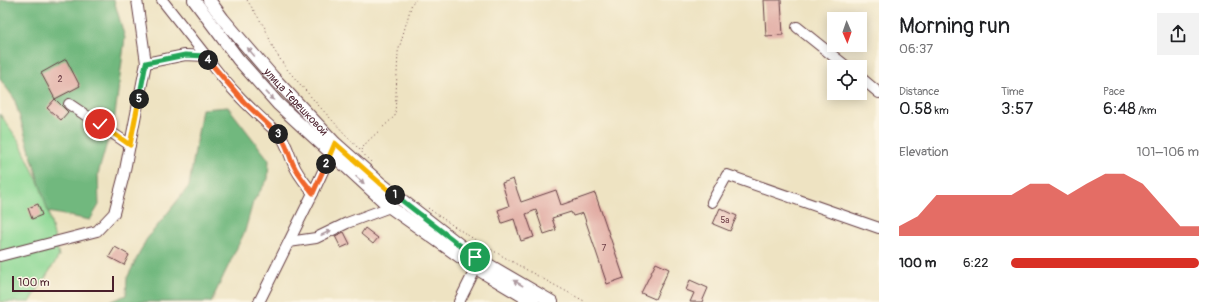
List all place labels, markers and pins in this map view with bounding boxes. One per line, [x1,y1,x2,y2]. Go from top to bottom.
pin: 4 [198,50,218,70]
pin: 5 [129,89,149,109]
pin [83,107,117,141]
pin: 3 [268,124,288,144]
pin: 2 [316,154,336,174]
pin: 1 [385,185,405,205]
pin [458,240,492,274]

